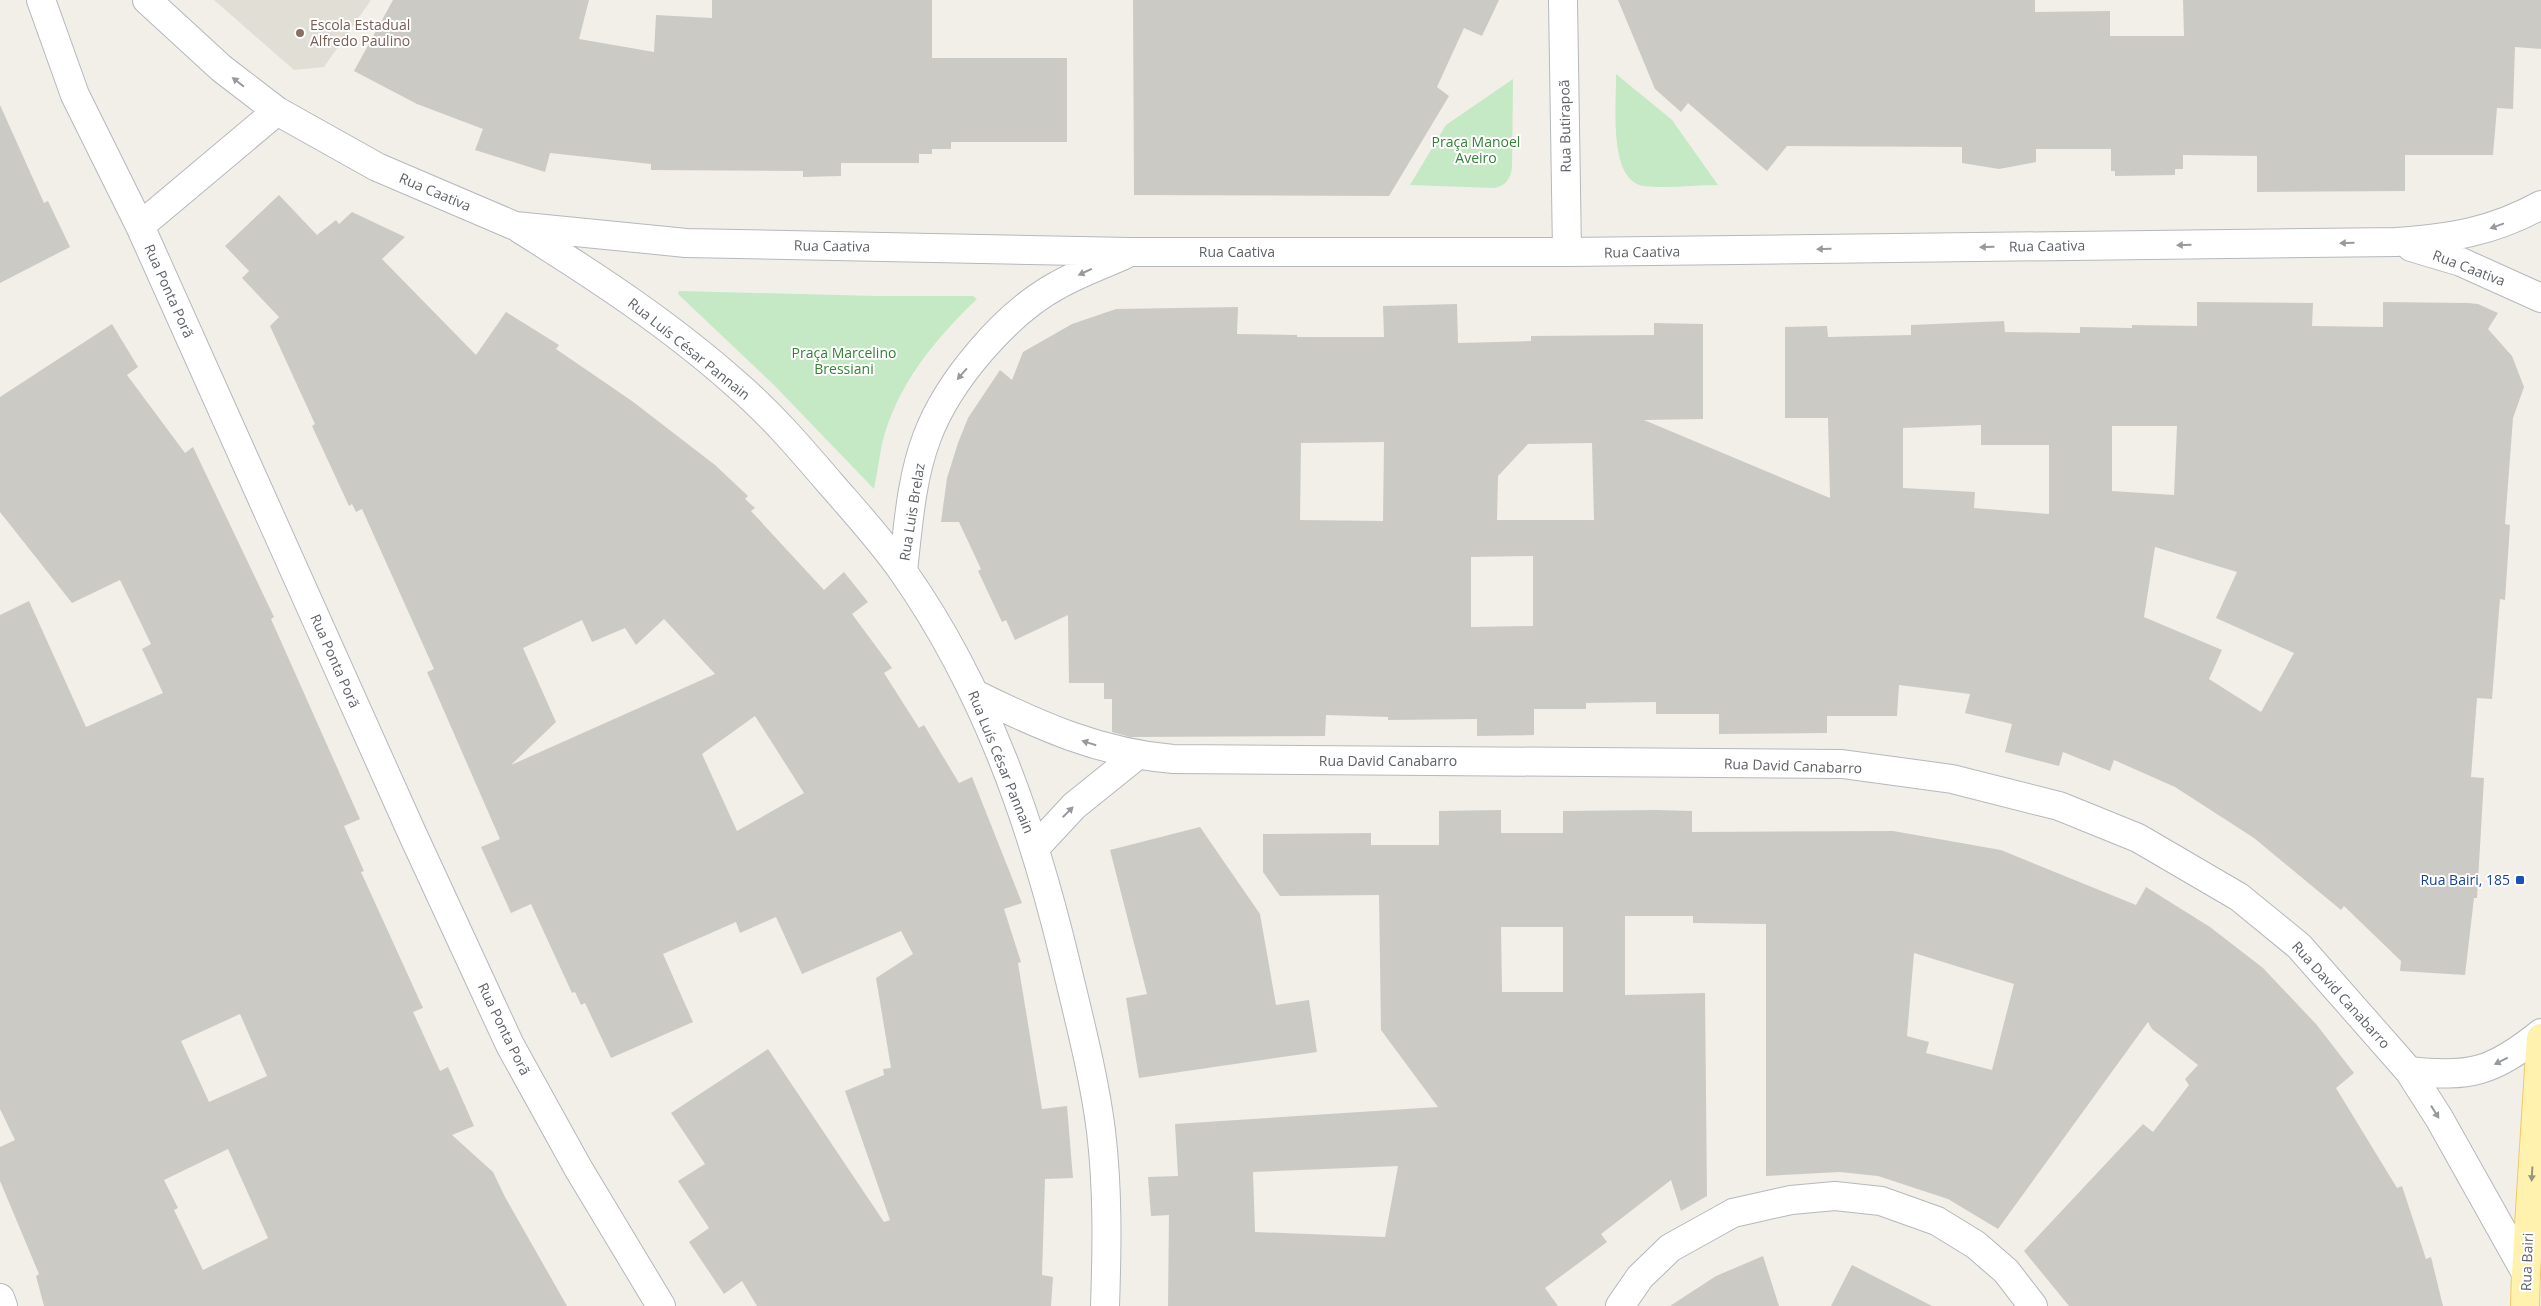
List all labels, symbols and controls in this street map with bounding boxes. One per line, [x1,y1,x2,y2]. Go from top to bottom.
place label: Escola Estadual Alfredo Paulino [310,15,410,50]
marker: Escola Estadual Alfredo Paulino [294,27,306,39]
one-way arrow [232,76,245,87]
street label: Rua Butirapoã [1554,79,1575,173]
park label: Praça Manoel Aveiro [1432,132,1520,167]
street label: Rua Caativa [396,168,474,215]
one-way arrow [2489,222,2504,230]
street label: Rua Caativa [794,235,870,256]
street label: Rua Caativa [2009,235,2085,256]
one-way arrow [2339,239,2355,247]
street label: Rua Ponta Porã [140,241,199,341]
street label: Rua Caativa [1604,241,1680,262]
one-way arrow [2176,241,2192,249]
street label: Rua Caativa [1199,242,1275,261]
one-way arrow [1979,243,1995,251]
one-way arrow [1816,245,1832,253]
street label: Rua Caativa [2430,245,2508,290]
one-way arrow [1078,269,1092,277]
street label: Rua Luís César Pannain [624,293,754,404]
park label: Praça Marcelino Bressiani [792,343,896,378]
one-way arrow [956,368,967,381]
street label: Rua Luis Brelaz [894,461,929,562]
street label: Rua Ponta Porã [306,611,365,711]
street label: Rua Luís César Pannain [964,688,1039,836]
one-way arrow [1081,739,1096,747]
street label: Rua David Canabarro [1319,751,1457,770]
street label: Rua David Canabarro [1723,754,1863,777]
one-way arrow [1062,806,1074,818]
place label: Rua Bairi, 185 [2420,870,2510,889]
marker: Rua Bairi, 185 [2514,874,2526,886]
street label: Rua David Canabarro [2288,937,2395,1052]
street label: Rua Ponta Porã [474,979,535,1078]
one-way arrow [2494,1057,2509,1065]
one-way arrow [2430,1105,2440,1118]
one-way arrow [2527,1166,2535,1182]
street label: Rua Bairi [2516,1233,2537,1291]

